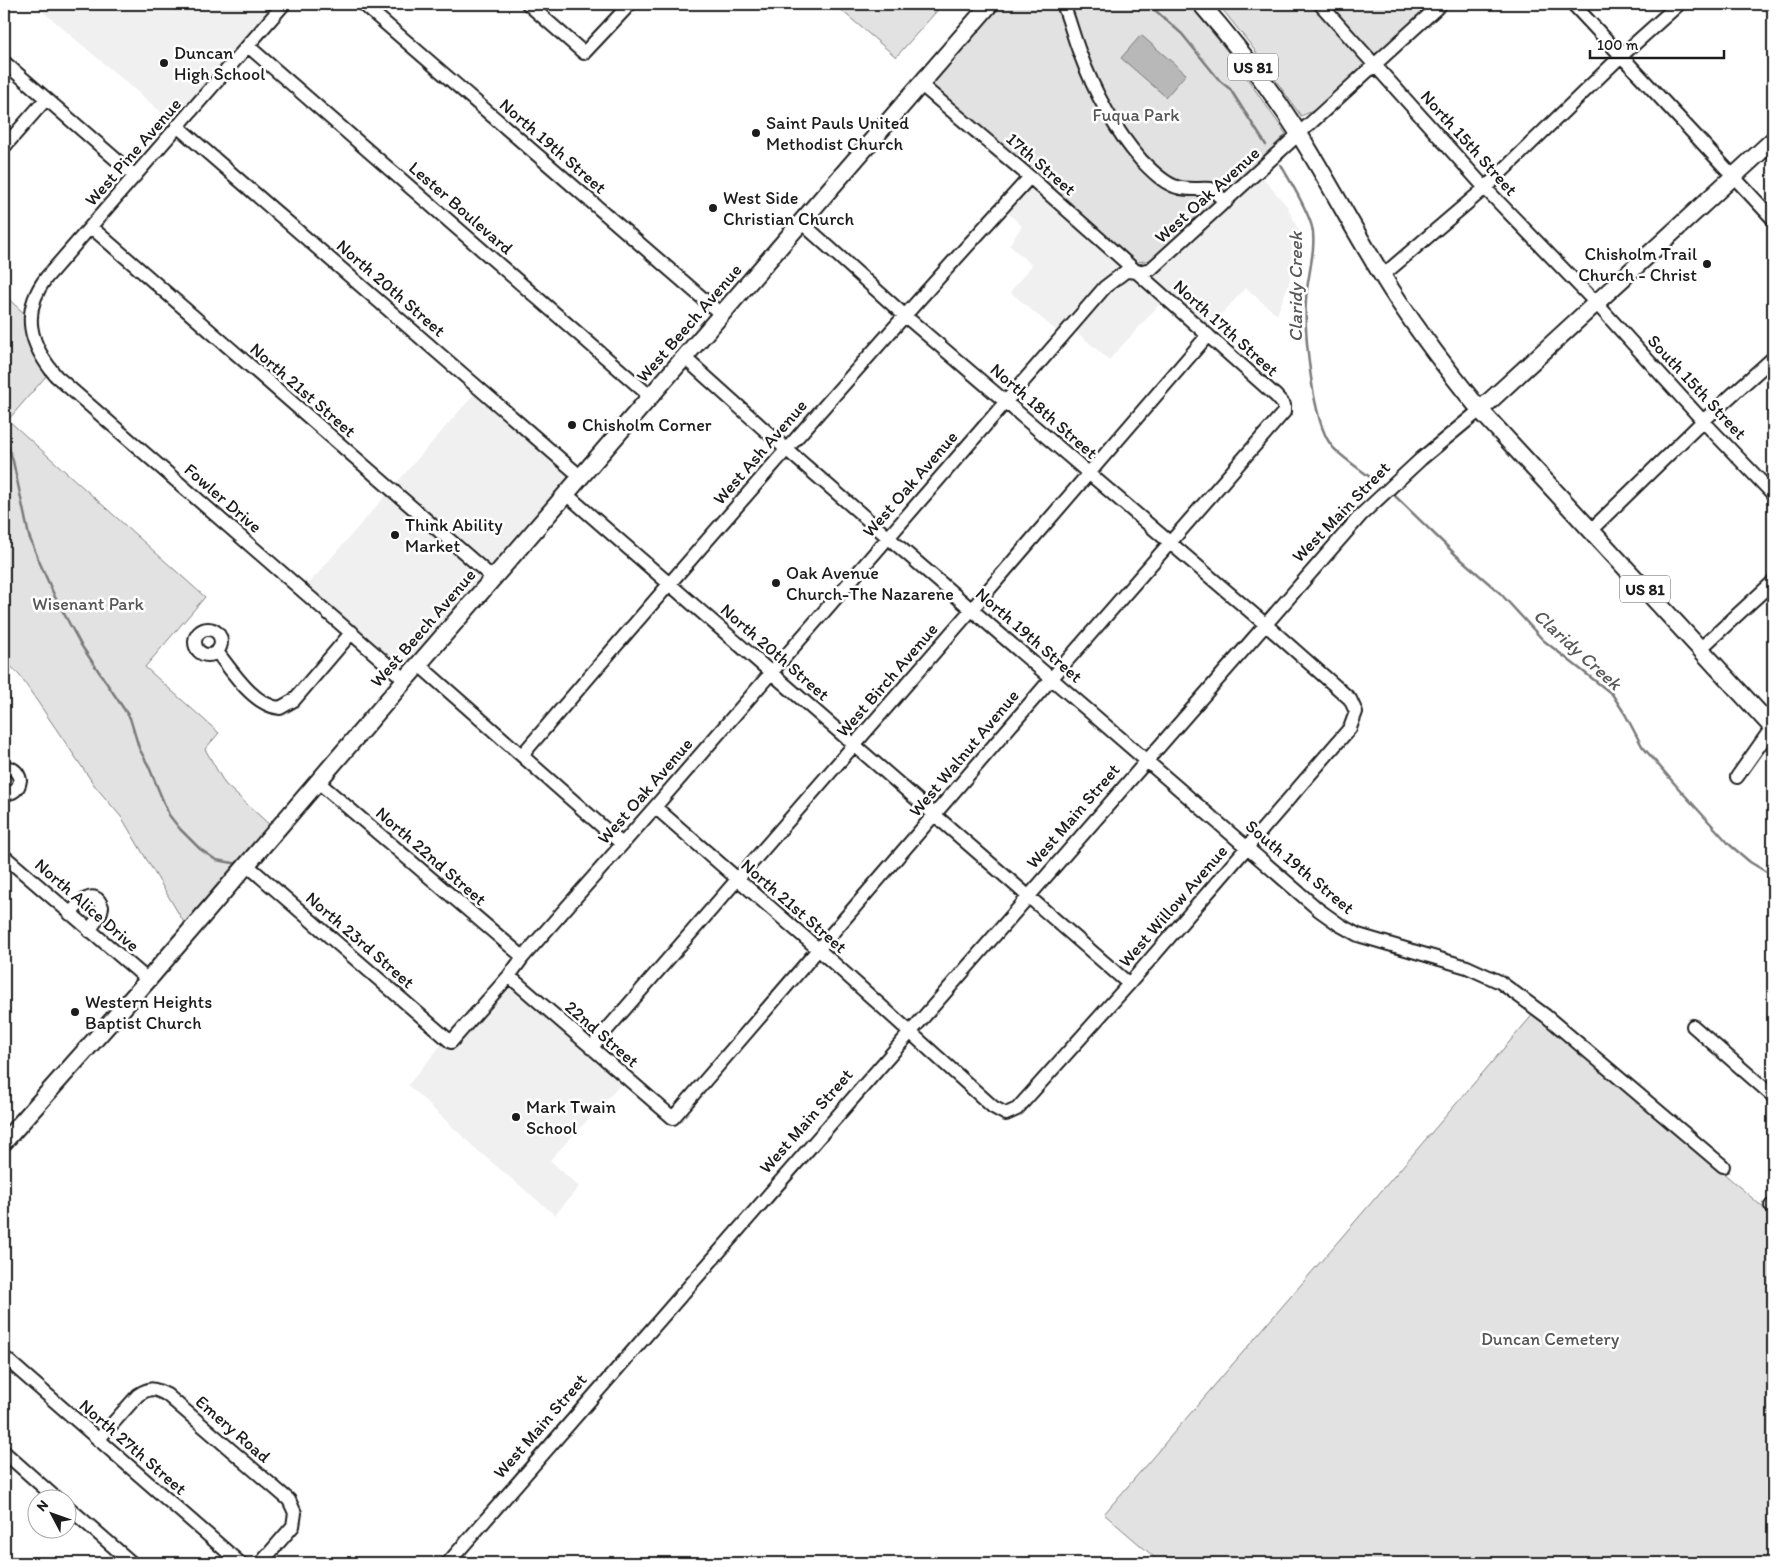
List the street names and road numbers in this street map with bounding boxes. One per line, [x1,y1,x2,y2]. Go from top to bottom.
road number: US 81 [1228,54,1278,80]
street label: North 15th Street [1416,86,1522,201]
street label: West Pine Avenue [80,93,186,211]
street label: North 19th Street [495,94,611,199]
street label: 17th Street [1002,128,1081,200]
street label: West Oak Avenue [1150,142,1264,248]
street label: Lester Boulevard [404,157,518,259]
street label: North 20th Street [332,235,450,342]
street label: West Beech Avenue [631,259,747,387]
street label: North 17th Street [1169,275,1283,381]
street label: South 15th Street [1643,330,1751,444]
street label: North 21st Street [245,338,361,442]
street label: North 18th Street [986,358,1102,464]
street label: West Ash Avenue [708,395,812,509]
street label: West Oak Avenue [858,426,962,542]
street label: West Main Street [1287,457,1395,567]
street label: Fowler Drive [180,458,266,538]
street label: West Beech Avenue [365,564,481,692]
road number: US 81 [1620,576,1670,602]
street label: North 19th Street [971,583,1087,688]
street label: North 20th Street [716,599,834,706]
street label: West Birch Avenue [831,618,943,742]
street label: West Walnut Avenue [904,685,1024,821]
street label: West Oak Avenue [593,733,697,849]
street label: West Main Street [1021,759,1125,873]
street label: North 22nd Street [371,802,491,910]
street label: South 19th Street [1241,815,1359,919]
street label: West Willow Avenue [1114,840,1232,972]
street label: North Alice Drive [30,854,144,956]
street label: North 21st Street [736,854,852,958]
street label: North 23rd Street [301,887,419,993]
street label: 22nd Street [561,996,644,1072]
street label: West Main Street [754,1064,858,1178]
street label: West Main Street [488,1369,592,1483]
street label: Emery Road [191,1390,275,1468]
street label: North 27th Street [75,1394,191,1500]

